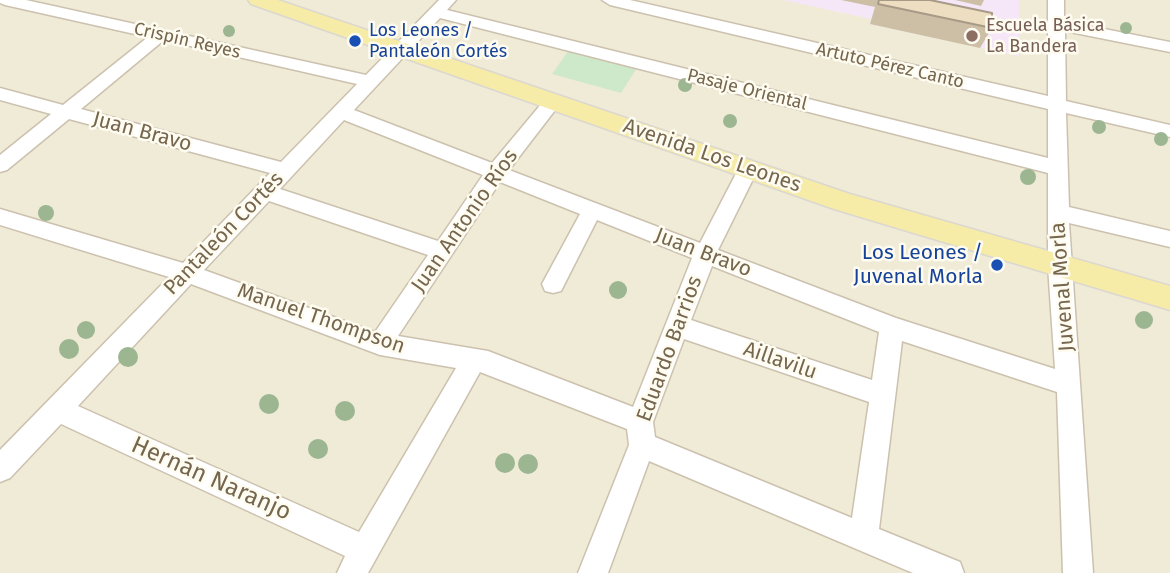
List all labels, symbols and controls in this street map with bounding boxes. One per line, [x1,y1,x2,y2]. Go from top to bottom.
place label: Escuela Básica La Bandera [986,15,1105,58]
street label: Crispín Reyes [132,18,242,64]
place label: Los Leones / Pantaleón Cortés [369,20,507,62]
marker: Escuela Básica La Bandera [964,28,980,44]
marker: Los Leones / Pantaleón Cortés [347,33,363,49]
street label: Artuto Pérez Canto [814,38,966,94]
street label: Pasaje Oriental [685,65,809,115]
street label: Juan Bravo [90,107,194,157]
street label: Avenida Los Leones [620,114,804,198]
street label: Juan Antonio Ríos [406,145,524,297]
street label: Pantaleón Cortés [159,167,289,301]
street label: Juvenal Morla [1046,221,1080,353]
street label: Juan Bravo [651,223,755,283]
place label: Los Leones / Juvenal Morla [853,240,983,290]
marker: Los Leones / Juvenal Morla [989,257,1005,273]
street label: Eduardo Barrios [632,273,708,425]
street label: Manuel Thompson [234,278,408,360]
street label: Aillavilu [740,337,820,385]
street label: Hernán Naranjo [127,431,295,527]

